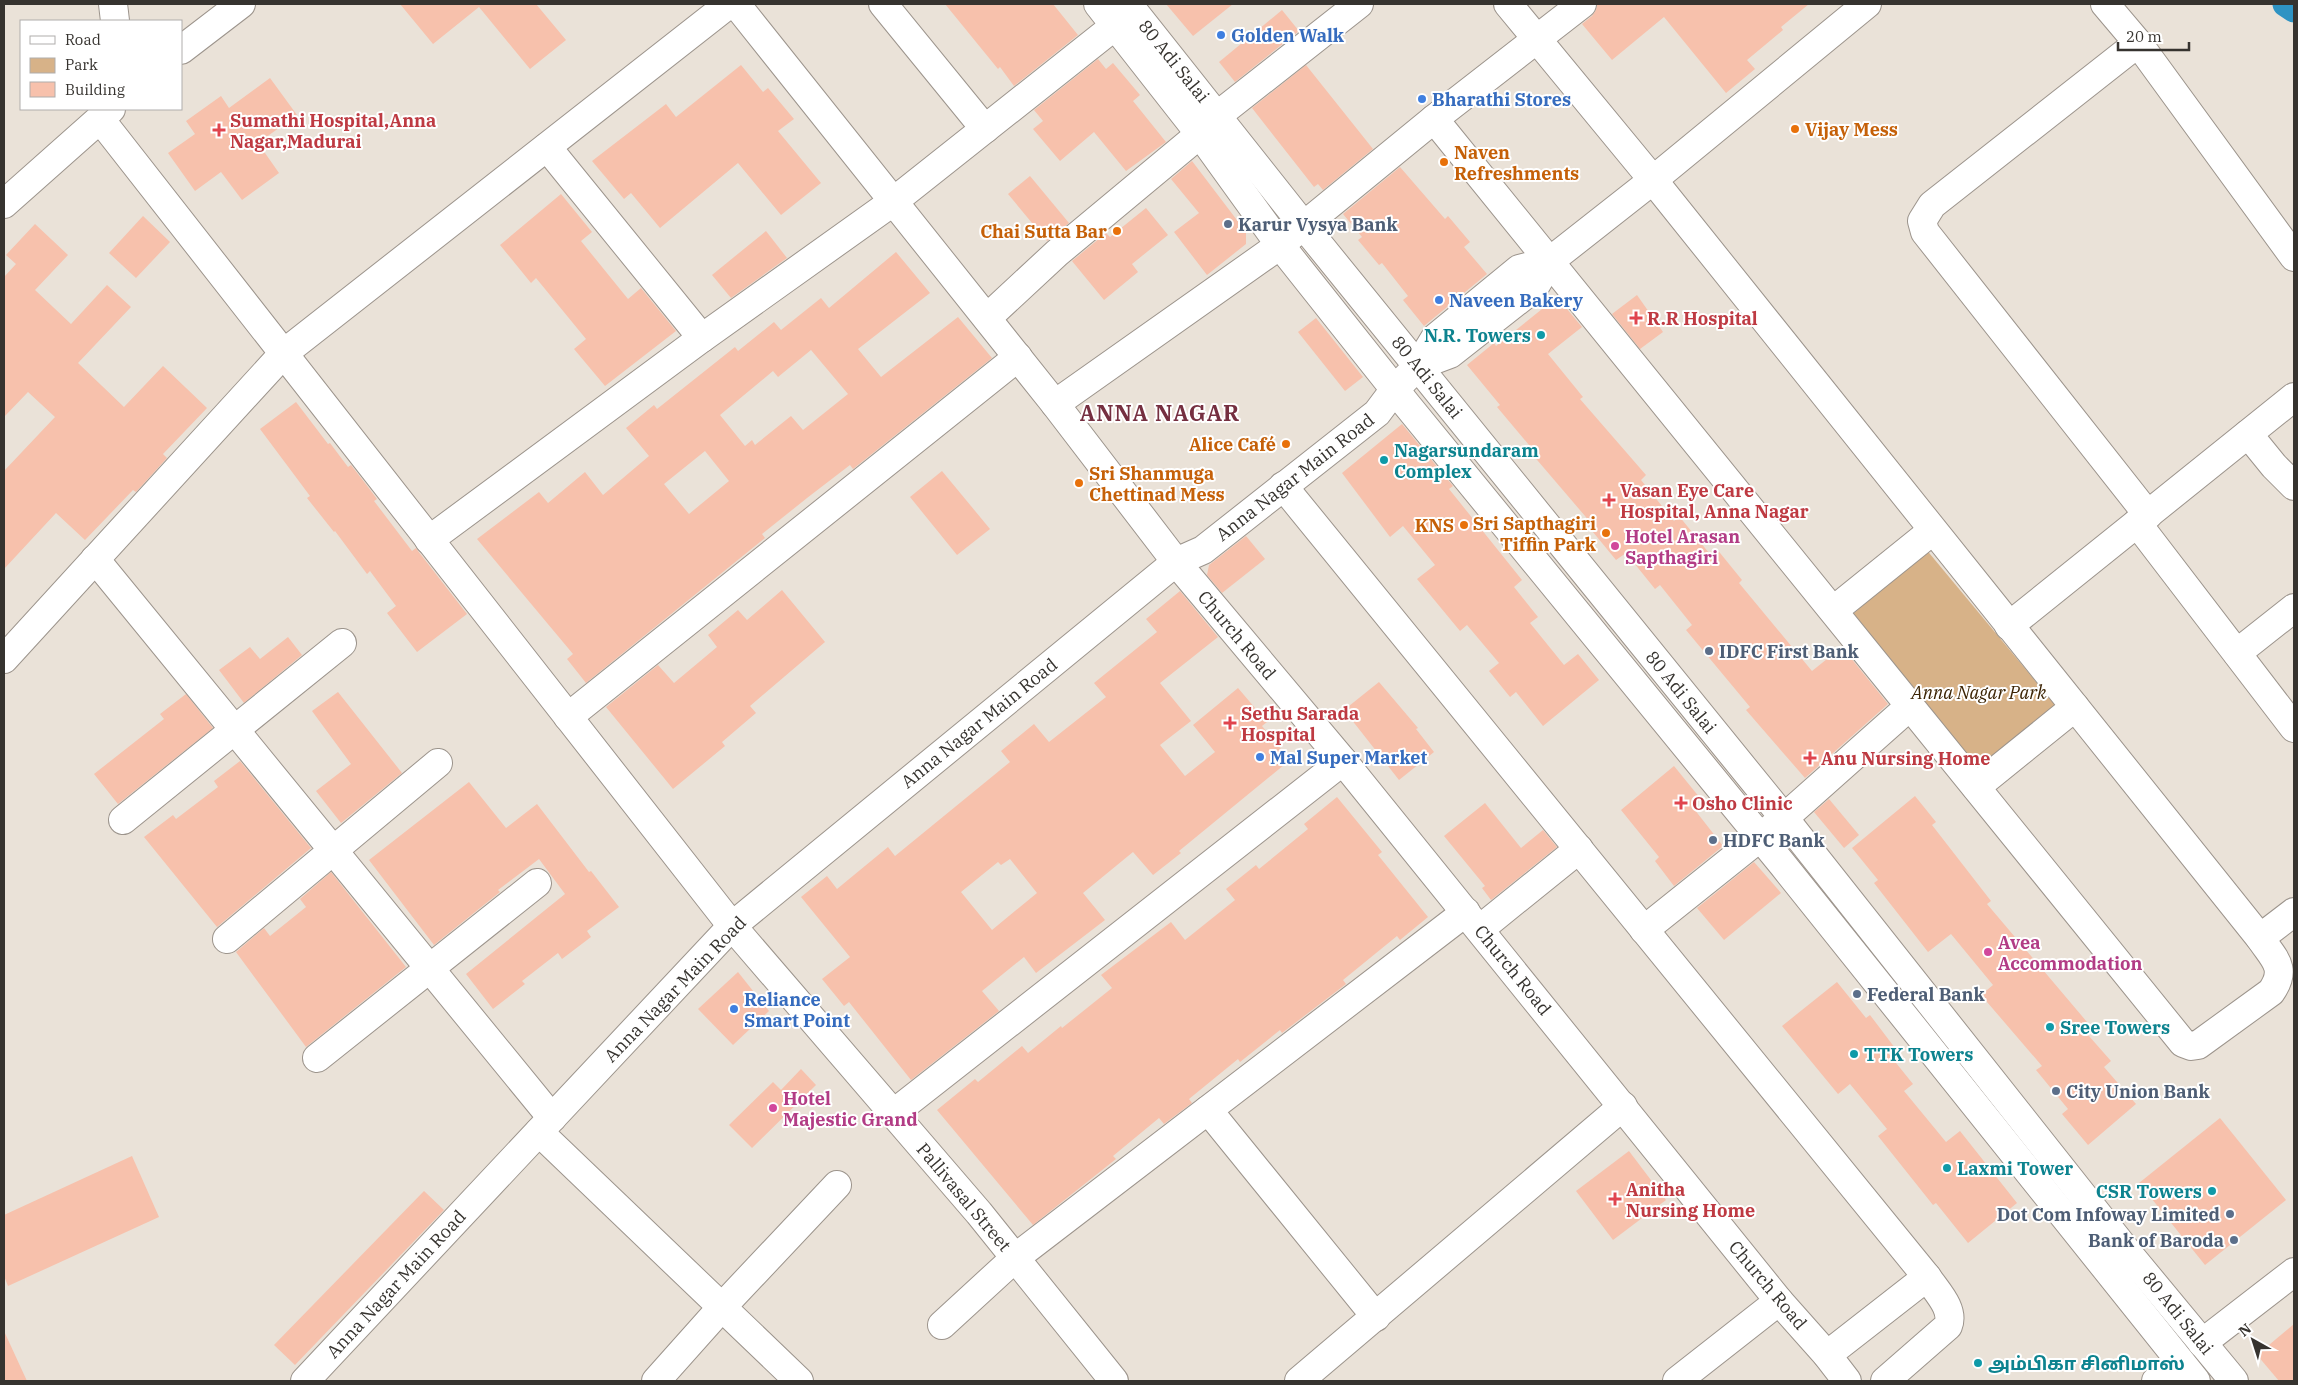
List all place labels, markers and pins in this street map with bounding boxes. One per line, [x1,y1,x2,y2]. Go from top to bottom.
place label: Golden Walk [1231,24,1345,47]
marker: Golden Walk [1215,29,1227,41]
place label: Bharathi Stores [1432,88,1571,111]
marker: Bharathi Stores [1416,93,1428,105]
place label: Sumathi Hospital,Anna Nagar,Madurai [230,109,436,153]
place label: Vijay Mess [1805,118,1898,141]
marker: Sumathi Hospital,Anna Nagar,Madurai [212,123,226,137]
marker: Vijay Mess [1789,123,1801,135]
place label: Naven Refreshments [1454,141,1579,185]
marker: Naven Refreshments [1438,156,1450,168]
place label: Karur Vysya Bank [1238,213,1398,236]
marker: Karur Vysya Bank [1222,218,1234,230]
place label: Chai Sutta Bar [980,220,1107,243]
marker: Chai Sutta Bar [1111,225,1123,237]
place label: Naveen Bakery [1449,289,1584,312]
marker: Naveen Bakery [1433,294,1445,306]
place label: R.R Hospital [1647,307,1758,330]
marker: R.R Hospital [1629,311,1643,325]
place label: N.R. Towers [1424,324,1531,347]
marker: N.R. Towers [1535,329,1547,341]
place label: Alice Café [1189,433,1276,456]
marker: Alice Café [1280,438,1292,450]
place label: Nagarsundaram Complex [1394,439,1539,483]
marker: Nagarsundaram Complex [1378,454,1390,466]
place label: Sri Shanmuga Chettinad Mess [1089,462,1225,506]
marker: Sri Shanmuga Chettinad Mess [1073,477,1085,489]
place label: Vasan Eye Care Hospital, Anna Nagar [1620,479,1809,523]
marker: Vasan Eye Care Hospital, Anna Nagar [1602,493,1616,507]
place label: Sri Sapthagiri Tiffin Park [1473,512,1597,556]
place label: KNS [1415,514,1454,537]
marker: KNS [1458,519,1470,531]
place label: Hotel Arasan Sapthagiri [1625,525,1740,569]
marker: Sri Sapthagiri Tiffin Park [1600,527,1612,539]
marker: Hotel Arasan Sapthagiri [1609,540,1621,552]
place label: IDFC First Bank [1719,640,1860,663]
marker: IDFC First Bank [1703,645,1715,657]
place label: Sethu Sarada Hospital [1241,702,1359,746]
marker: Sethu Sarada Hospital [1223,716,1237,730]
place label: Mal Super Market [1270,746,1427,769]
place label: Anu Nursing Home [1821,747,1990,770]
marker: Mal Super Market [1254,751,1266,763]
marker: Anu Nursing Home [1803,751,1817,765]
place label: Osho Clinic [1692,792,1793,815]
marker: Osho Clinic [1674,796,1688,810]
place label: HDFC Bank [1723,829,1825,852]
marker: HDFC Bank [1707,834,1719,846]
place label: Avea Accommodation [1998,931,2143,975]
marker: Avea Accommodation [1982,946,1994,958]
place label: Federal Bank [1867,983,1986,1006]
place label: Reliance Smart Point [744,988,850,1032]
marker: Federal Bank [1851,988,1863,1000]
marker: Reliance Smart Point [728,1003,740,1015]
place label: Sree Towers [2060,1016,2170,1039]
marker: Sree Towers [2044,1021,2056,1033]
place label: TTK Towers [1864,1043,1973,1066]
marker: TTK Towers [1848,1048,1860,1060]
place label: City Union Bank [2066,1080,2210,1103]
marker: City Union Bank [2050,1085,2062,1097]
place label: Hotel Majestic Grand [783,1087,918,1131]
marker: Hotel Majestic Grand [767,1102,779,1114]
place label: Laxmi Tower [1957,1157,2073,1180]
marker: Laxmi Tower [1941,1162,1953,1174]
place label: Anitha Nursing Home [1626,1178,1755,1222]
place label: CSR Towers [2096,1180,2202,1203]
marker: CSR Towers [2206,1185,2218,1197]
marker: Anitha Nursing Home [1608,1192,1622,1206]
place label: Dot Com Infoway Limited [1997,1203,2220,1226]
marker: Dot Com Infoway Limited [2224,1208,2236,1220]
place label: Bank of Baroda [2088,1229,2224,1252]
marker: Bank of Baroda [2228,1234,2240,1246]
place label: அம்பிகா சினிமாஸ் [1988,1352,2185,1375]
marker: அம்பிகா சினிமாஸ் [1972,1357,1984,1369]

